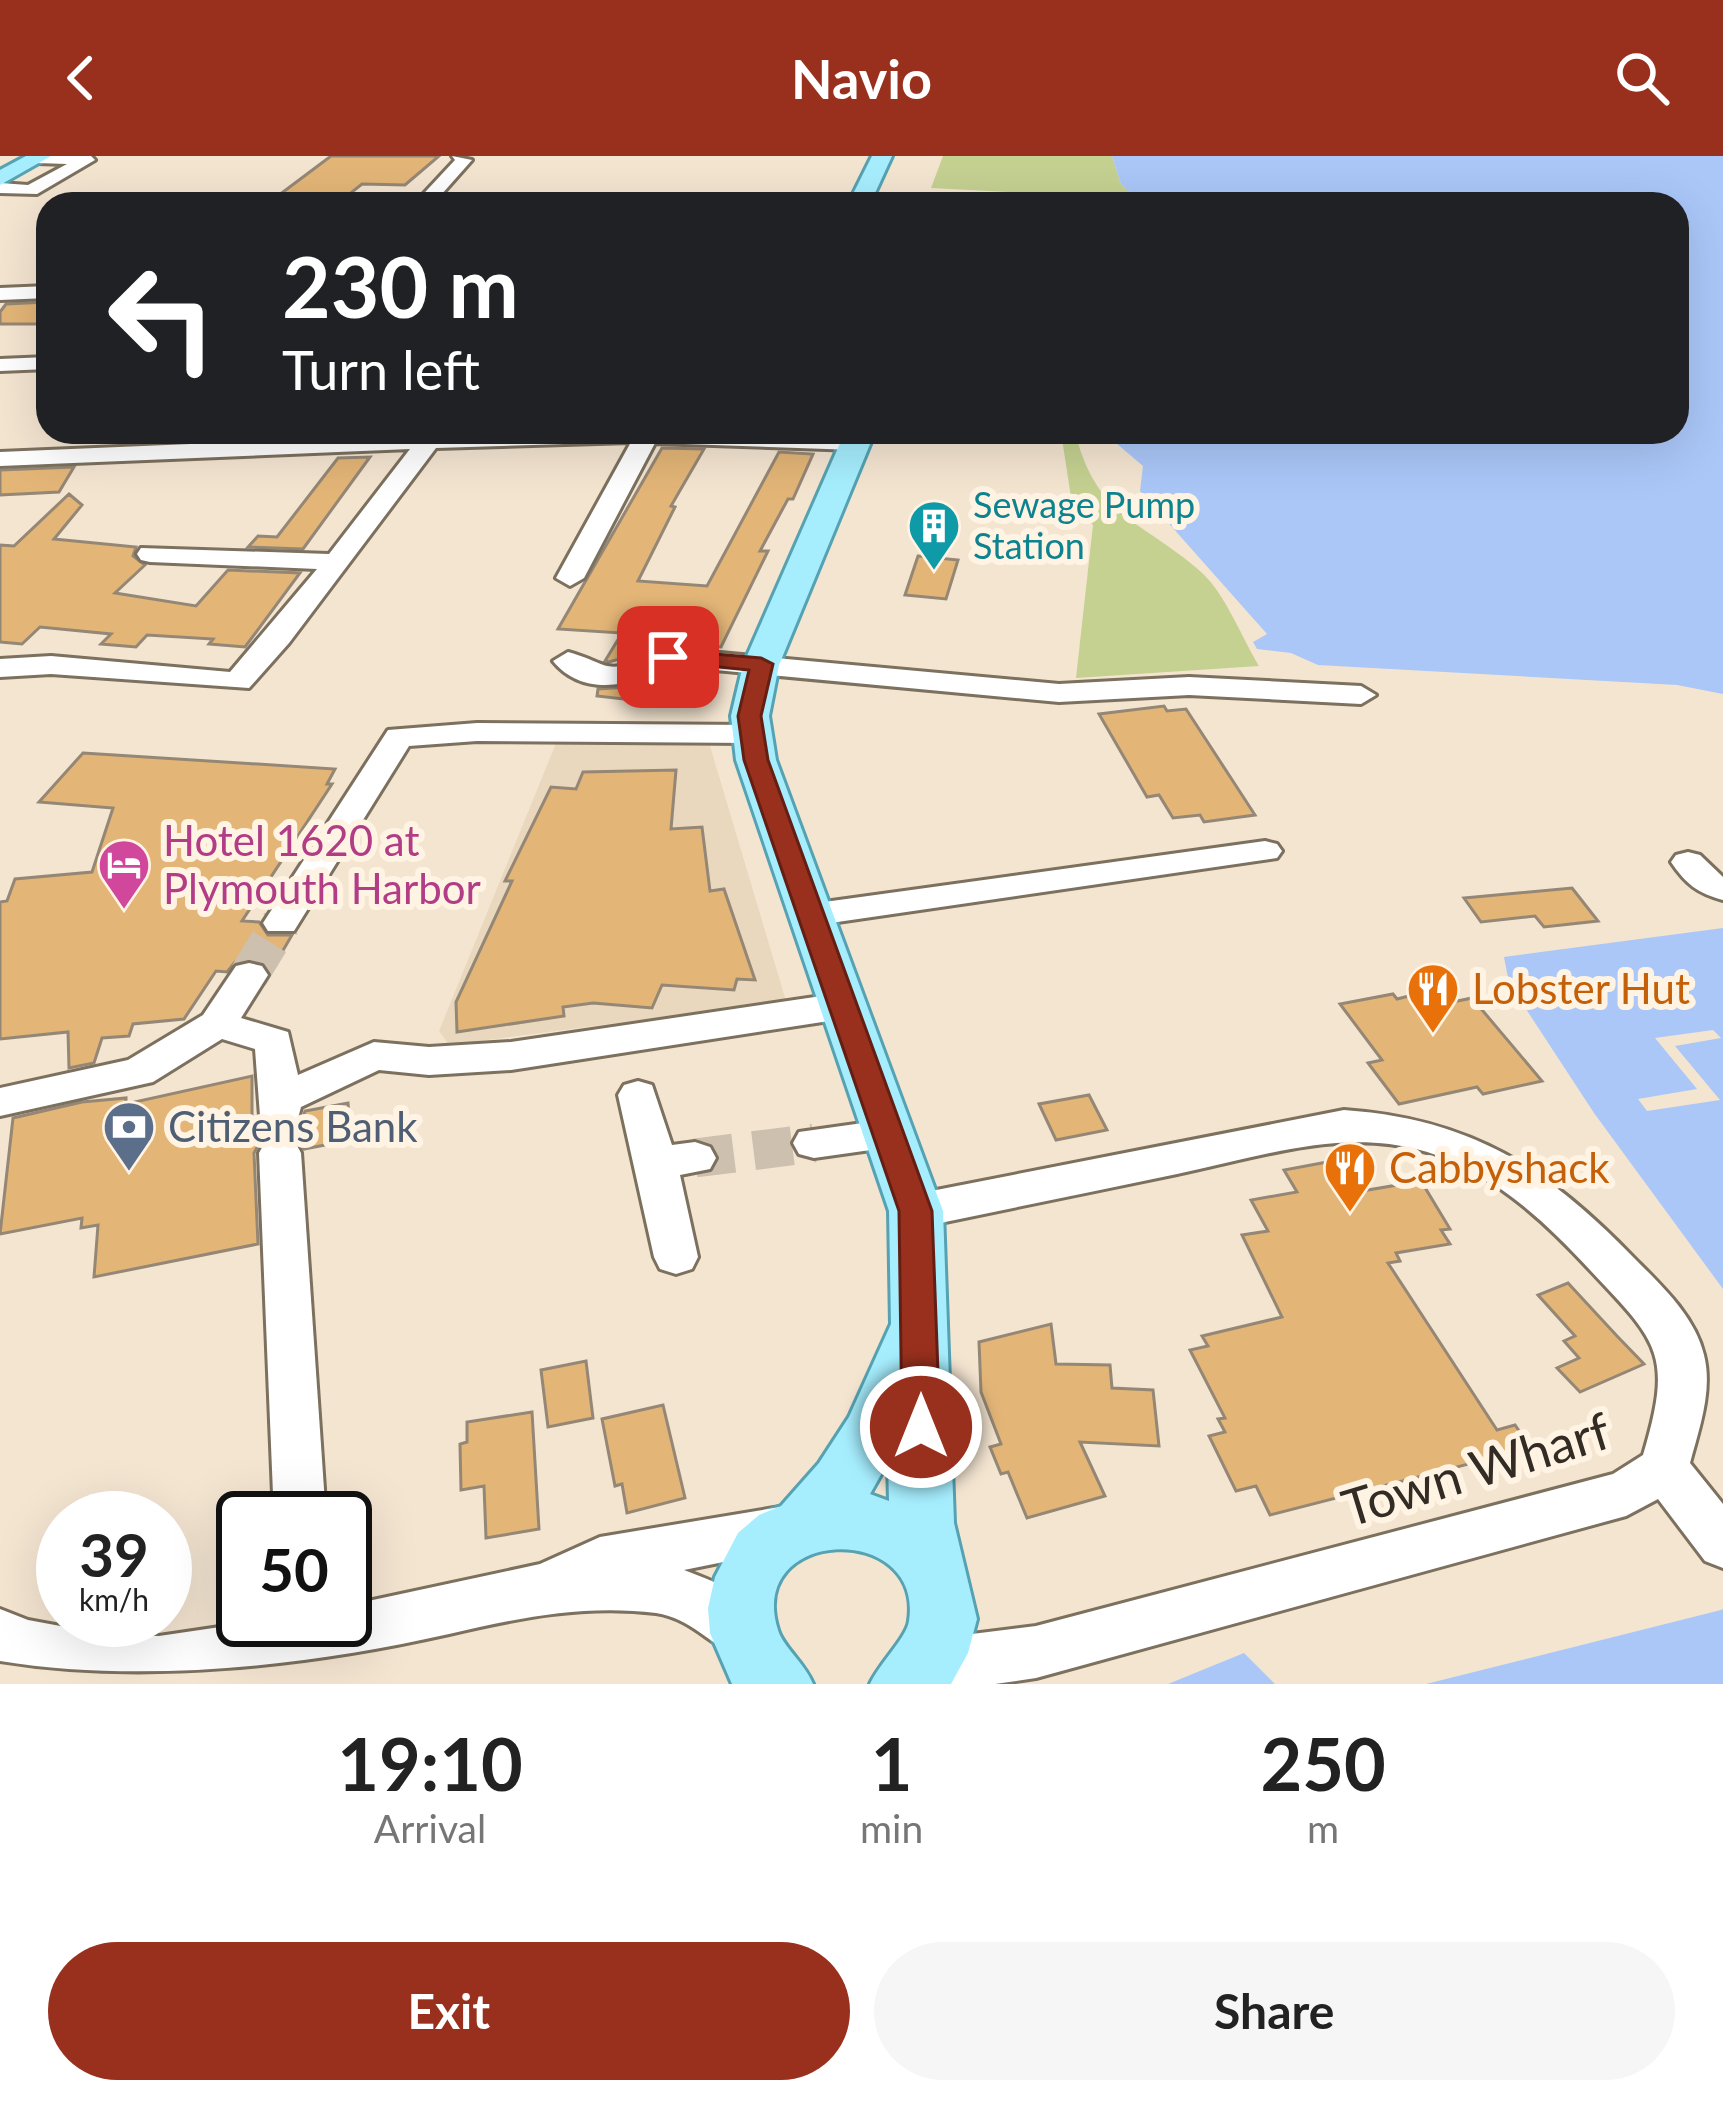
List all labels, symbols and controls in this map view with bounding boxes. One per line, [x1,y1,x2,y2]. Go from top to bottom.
icon: back [48,45,114,111]
icon: search [1609,45,1675,111]
text: Navio [791,46,932,111]
text: 230 m [282,235,519,336]
icon: left [84,240,240,396]
text: Turn left [282,337,480,402]
place label: Sewage Pump Station [973,482,1195,567]
building icon: Sewage Pump Station [906,498,962,572]
pin [617,606,719,708]
icon: arrive [635,624,701,690]
place label: Hotel 1620 at Plymouth Harbor [163,815,481,913]
hotel icon: Hotel 1620 at Plymouth Harbor [96,837,152,911]
restaurant icon: Lobster Hut [1405,961,1461,1035]
place label: Lobster Hut [1472,963,1690,1013]
bank icon: Citizens Bank [101,1099,157,1173]
place label: Citizens Bank [168,1101,418,1151]
restaurant icon: Cabbyshack [1322,1140,1378,1214]
place label: Cabbyshack [1389,1142,1610,1192]
position arrow [858,1364,984,1490]
street label: Town Wharf [1335,1399,1617,1538]
speed limit sign: 50 [216,1491,372,1647]
text: 39 [79,1518,149,1590]
text: km/h [79,1581,149,1617]
text: 19:10 [337,1720,523,1806]
text: 1 [871,1720,913,1806]
text: 250 [1260,1720,1386,1806]
text: Arrival [374,1805,486,1851]
text: min [860,1805,923,1851]
text: m [1307,1805,1339,1851]
button: Exit [48,1942,850,2080]
button: Share [874,1942,1675,2080]

